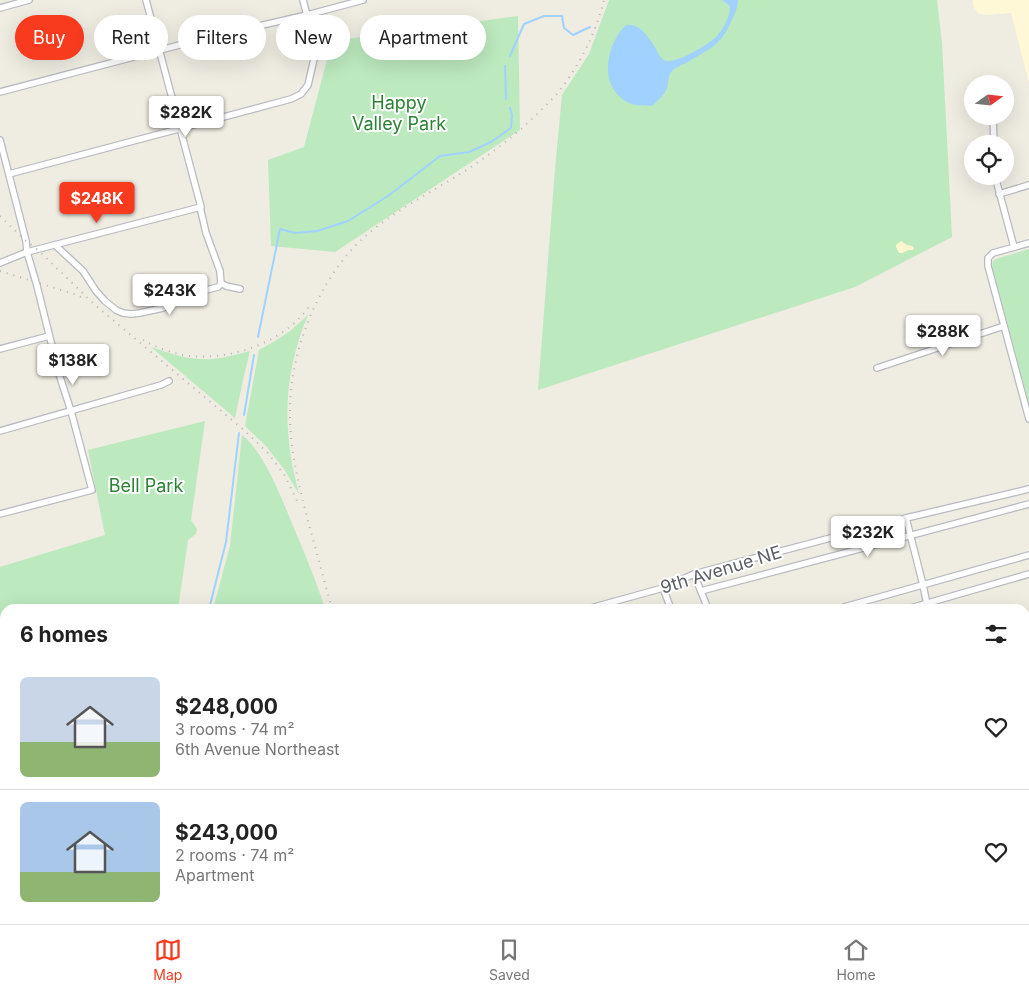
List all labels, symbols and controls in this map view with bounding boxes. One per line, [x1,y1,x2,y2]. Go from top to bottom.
chip: Buy [15,15,84,60]
chip: Rent [94,15,168,60]
chip: Filters [178,15,266,60]
chip: New [276,15,350,60]
chip: Apartment [360,15,486,60]
north arrow [964,75,1014,125]
map controls [964,75,1014,185]
park label: Happy Valley Park [352,92,446,134]
pin: $282K [151,96,221,138]
text: $282K [160,102,212,122]
button: locate [964,135,1014,185]
pin: $248K [62,182,132,224]
text: $248K [70,188,124,208]
pin: $243K [135,274,205,316]
text: $243K [144,280,196,300]
pin: $288K [908,314,978,357]
text: $288K [917,321,969,341]
pin: $138K [38,344,108,386]
text: $138K [48,350,98,370]
park label: Bell Park [109,475,183,496]
pin: $232K [833,516,903,558]
text: $232K [842,522,894,542]
street label: 9th Avenue NE [658,541,784,598]
icon: filters [982,620,1010,648]
text: 6 homes [20,622,108,647]
text: $248,000 [175,694,278,719]
icon: home [60,697,120,757]
icon: heart [982,713,1010,741]
text: 3 rooms · 74 m² [175,719,294,739]
text: 6th Avenue Northeast [175,739,340,759]
text: $243,000 [175,820,278,845]
icon: home [60,822,120,882]
icon: heart [982,838,1010,866]
text: 2 rooms · 74 m² [175,845,294,865]
text: Apartment [175,865,255,885]
tab: Map [153,936,182,983]
tab: Saved [489,936,530,983]
tab: Home [836,936,876,983]

